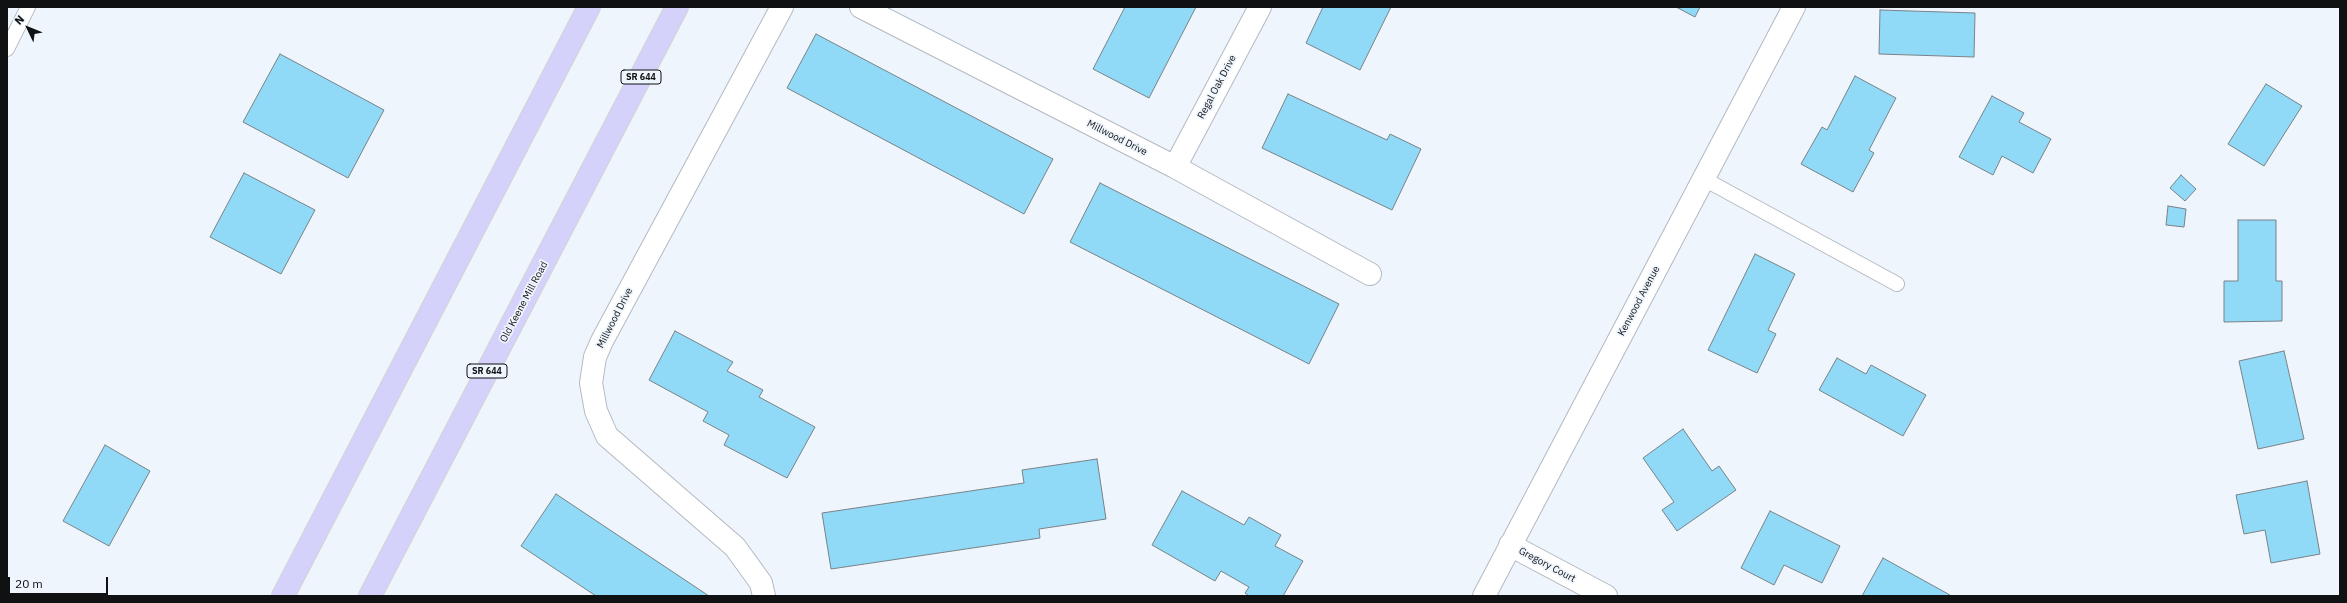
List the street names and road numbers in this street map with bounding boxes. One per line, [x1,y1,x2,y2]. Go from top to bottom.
street label: Regal Oak Drive [1195,53,1239,121]
road number: SR 644 [621,70,661,84]
street label: Millwood Drive [1085,118,1149,158]
street label: Old Keene Mill Road [498,259,550,345]
street label: Kenwood Avenue [1615,264,1663,338]
street label: Millwood Drive [595,286,635,350]
road number: SR 644 [467,364,507,378]
street label: Gregory Court [1516,545,1578,585]

